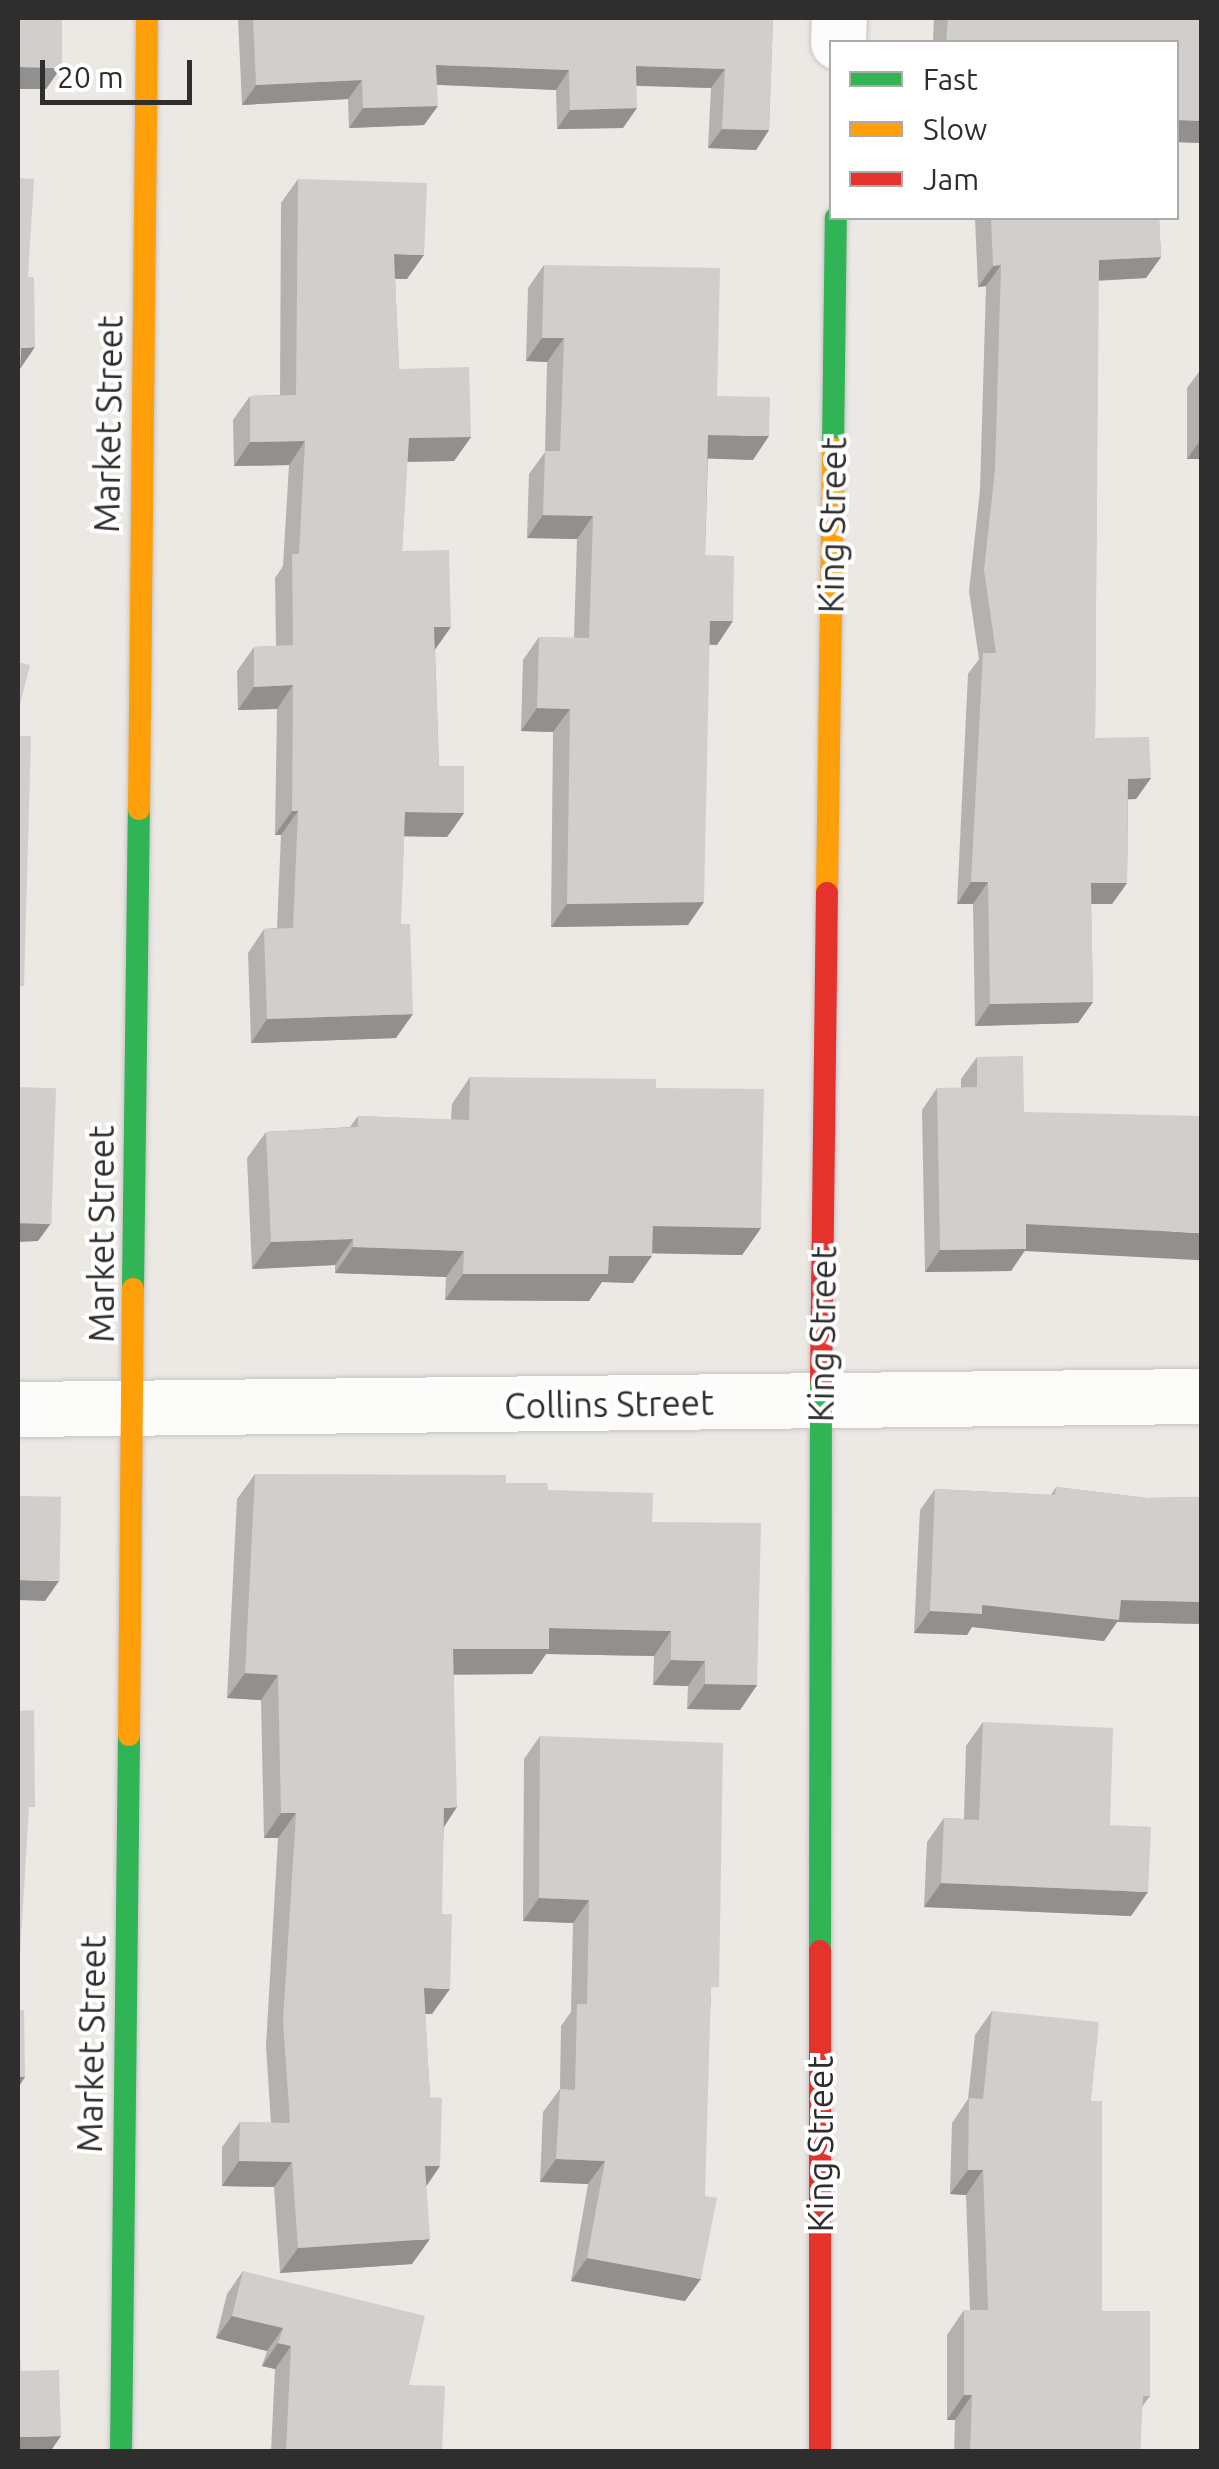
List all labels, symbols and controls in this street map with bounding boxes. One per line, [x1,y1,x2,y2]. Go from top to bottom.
scale bar [45,40,198,102]
legend [829,40,1179,220]
text: 20 m [57,60,124,94]
text: Fast [923,62,978,96]
text: Slow [923,112,987,146]
text: Jam [923,162,979,196]
street label: Market Street [85,315,131,533]
street label: King Street [809,436,855,614]
street label: Market Street [80,1125,122,1343]
street label: King Street [799,1245,845,1423]
street label: Collins Street [504,1381,714,1427]
street label: Market Street [68,1935,114,2153]
street label: King Street [799,2056,841,2232]

